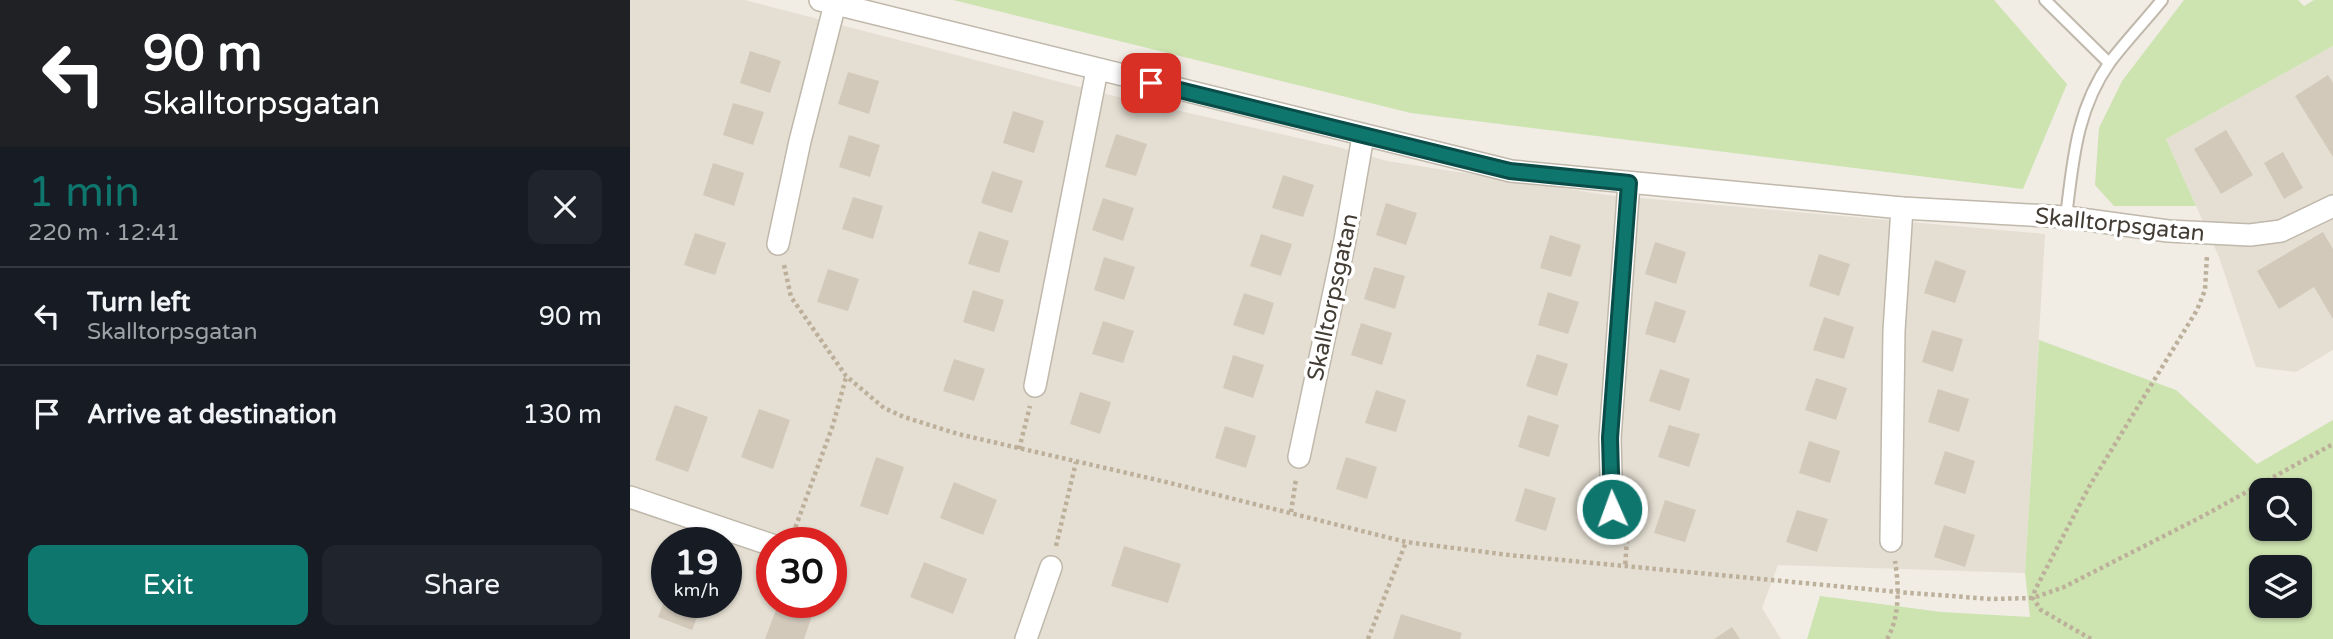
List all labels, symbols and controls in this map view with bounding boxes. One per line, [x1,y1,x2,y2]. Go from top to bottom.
text: 90 m [143,25,262,84]
icon: left [28,28,119,119]
pin [1121,53,1181,113]
icon: arrive [1132,64,1170,102]
text: Skalltorpsgatan [143,85,380,123]
text: 1 min [28,167,140,218]
button: close [528,170,602,244]
street label: Skalltorpsgatan [2034,202,2206,248]
street label: Skalltorpsgatan [1302,211,1364,384]
text: 220 m · 12:41 [28,219,180,247]
text: Turn left [87,287,190,318]
icon: left [28,297,66,335]
text: 90 m [539,301,602,332]
text: Skalltorpsgatan [87,318,258,346]
icon: arrive [28,395,66,433]
text: Arrive at destination [87,399,337,430]
text: 130 m [522,399,602,430]
position arrow [1575,472,1649,546]
map controls [2249,478,2312,618]
button: search [2249,478,2312,541]
speed limit sign: 30 [756,527,847,618]
text: 19 [675,542,718,584]
button: Exit [28,545,308,625]
button: Share [322,545,602,625]
button: layers [2249,555,2312,618]
text: km/h [674,579,719,601]

